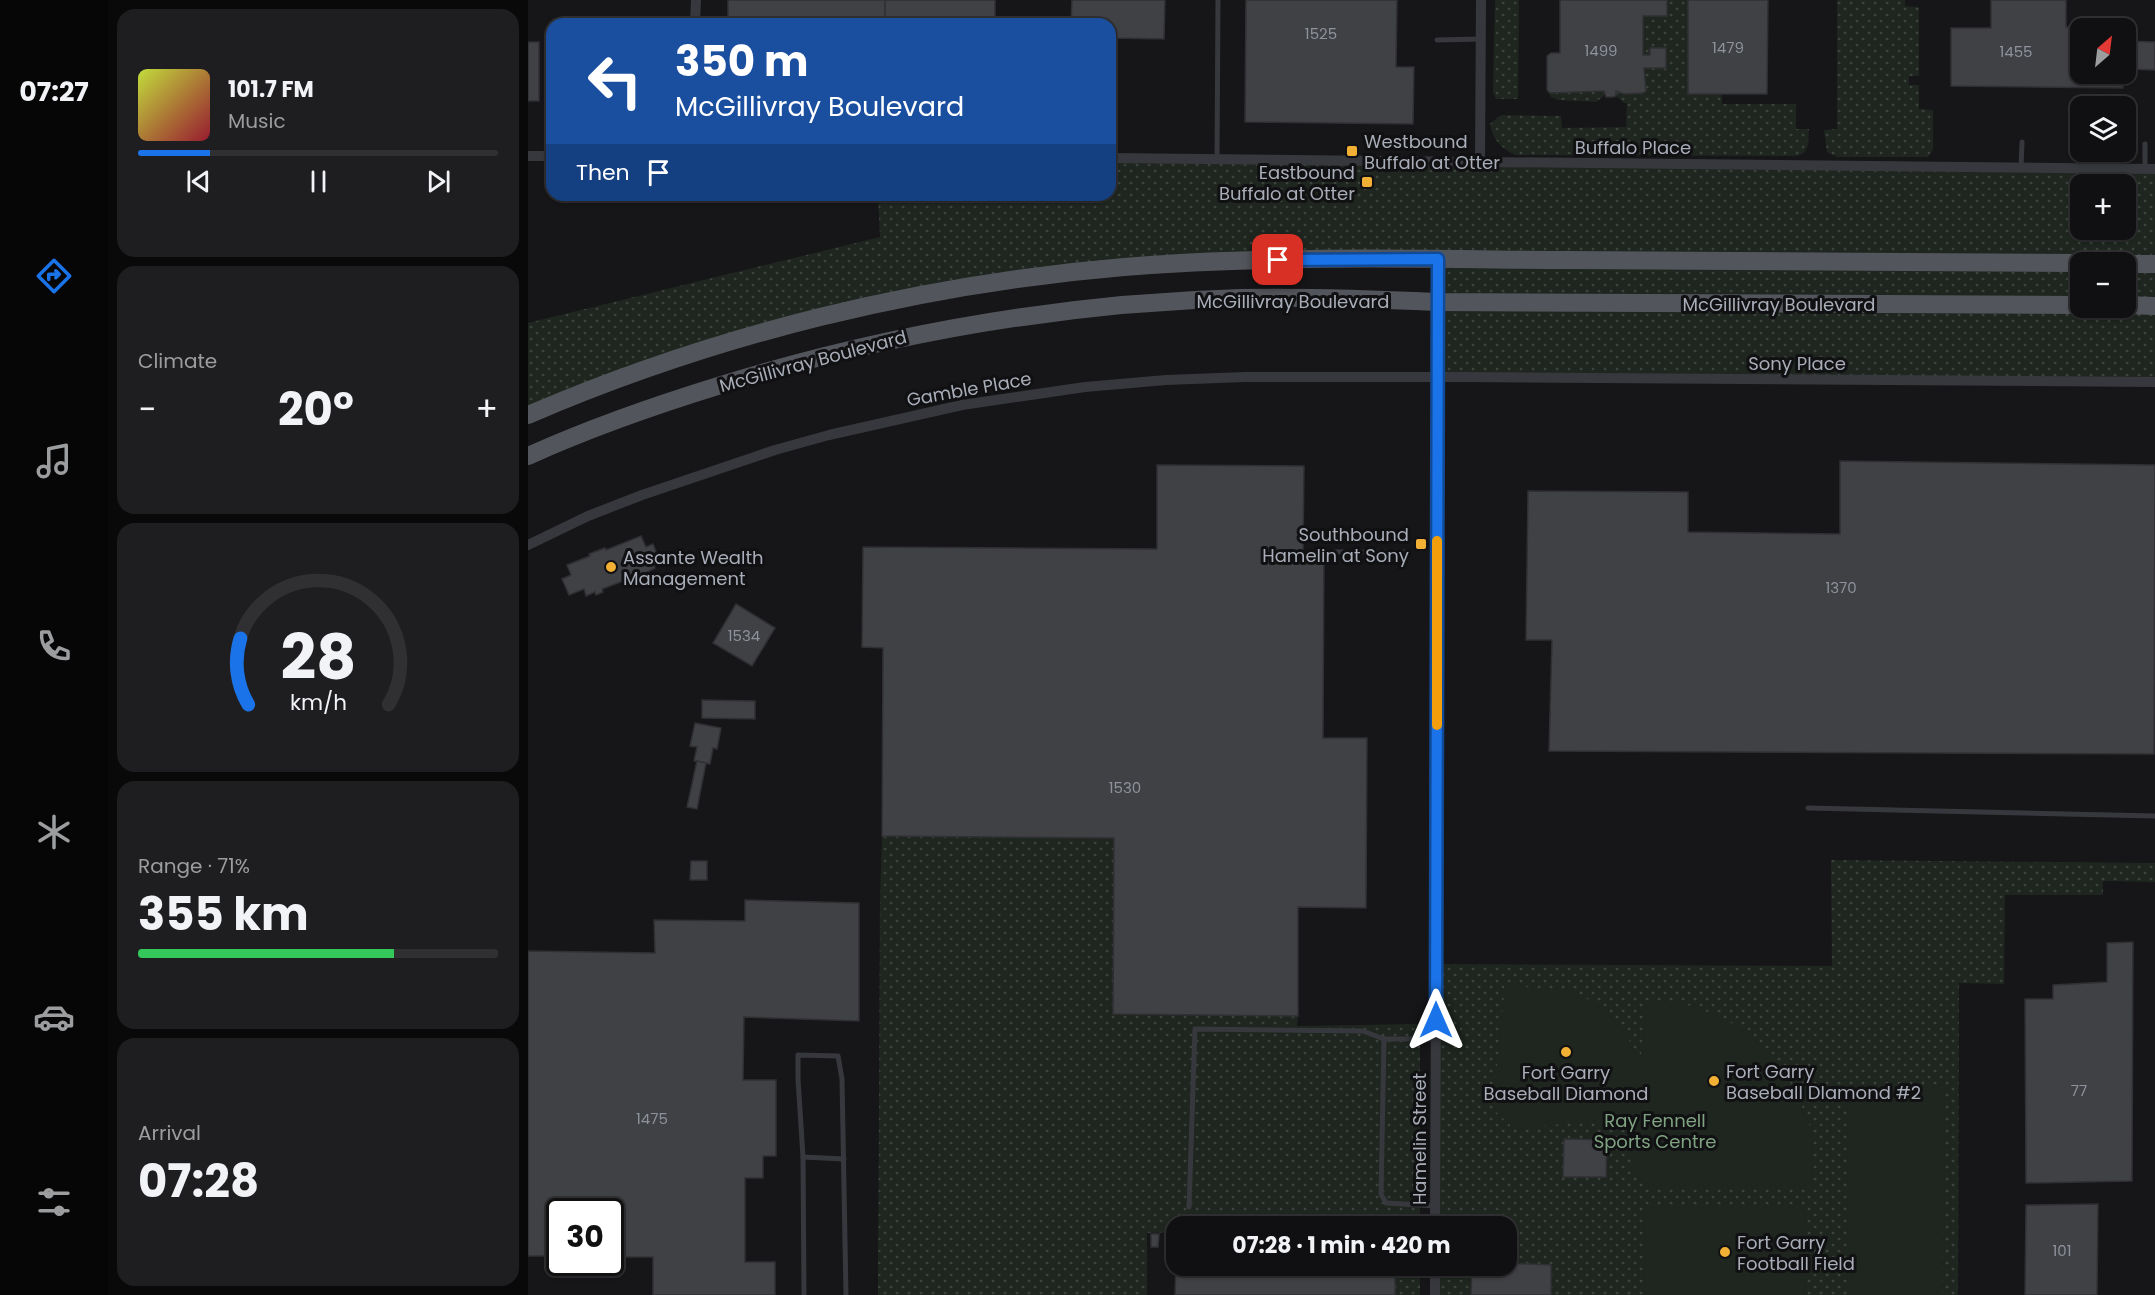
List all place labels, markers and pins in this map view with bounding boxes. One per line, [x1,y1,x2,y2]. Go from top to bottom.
place label: Westbound Buffalo at Otter [1364,129,1500,175]
marker: Westbound Buffalo at Otter [1345,144,1359,158]
place label: Eastbound Buffalo at Otter [1219,160,1355,206]
marker: Eastbound Buffalo at Otter [1360,175,1374,189]
pin [1252,234,1303,285]
place label: Southbound Hamelin at Sony [1262,522,1409,568]
marker: Southbound Hamelin at Sony [1414,537,1428,551]
place label: Assante Wealth Management [623,545,764,591]
marker: Assante Wealth Management [604,560,618,574]
marker: Fort Garry Baseball Diamond [1559,1045,1573,1059]
place label: Fort Garry Baseball DIamond #2 [1726,1059,1921,1105]
place label: Fort Garry Baseball Diamond [1484,1060,1648,1106]
marker: Fort Garry Baseball DIamond #2 [1707,1074,1721,1088]
place label: Fort Garry Football Field [1737,1230,1855,1276]
marker: Fort Garry Football Field [1718,1245,1732,1259]

